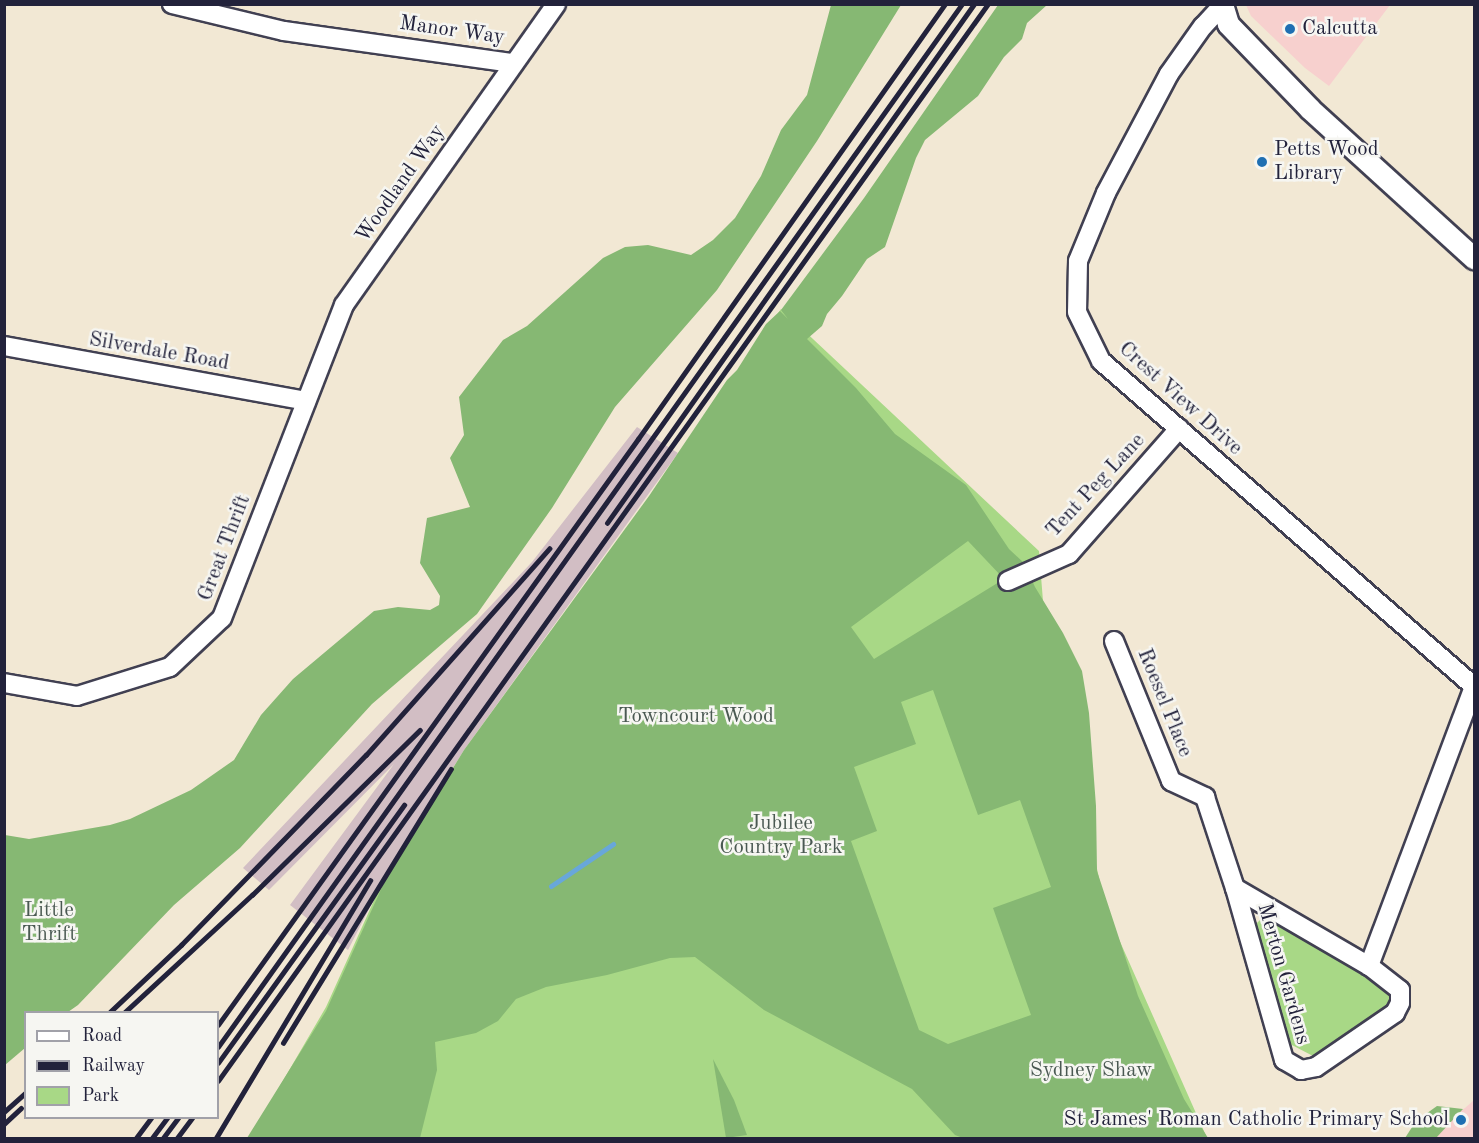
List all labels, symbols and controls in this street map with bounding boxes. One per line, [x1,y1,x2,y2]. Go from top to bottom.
street label: Manor Way [398,11,506,51]
place label: Calcutta [1302,16,1378,42]
marker: Calcutta [1283,22,1297,36]
street label: Woodland Way [351,120,451,248]
place label: Petts Wood Library [1274,137,1379,187]
marker: Petts Wood Library [1255,155,1269,169]
street label: Silverdale Road [87,327,231,377]
street label: Crest View Drive [1113,337,1247,461]
street label: Tent Peg Lane [1041,429,1151,543]
street label: Great Thrift [193,491,257,605]
street label: Roesel Place [1131,645,1197,761]
park label: Towncourt Wood [618,704,774,730]
park label: Jubilee Country Park [719,811,843,861]
park label: Little Thrift [22,898,76,948]
street label: Merton Gardens [1251,900,1315,1048]
legend [24,1011,219,1119]
text: Road [82,1027,122,1045]
text: Railway [82,1057,145,1075]
park label: Sydney Shaw [1030,1058,1152,1084]
text: Park [82,1087,119,1105]
place label: St James' Roman Catholic Primary School [1064,1107,1449,1133]
marker: St James' Roman Catholic Primary School [1454,1113,1468,1127]

